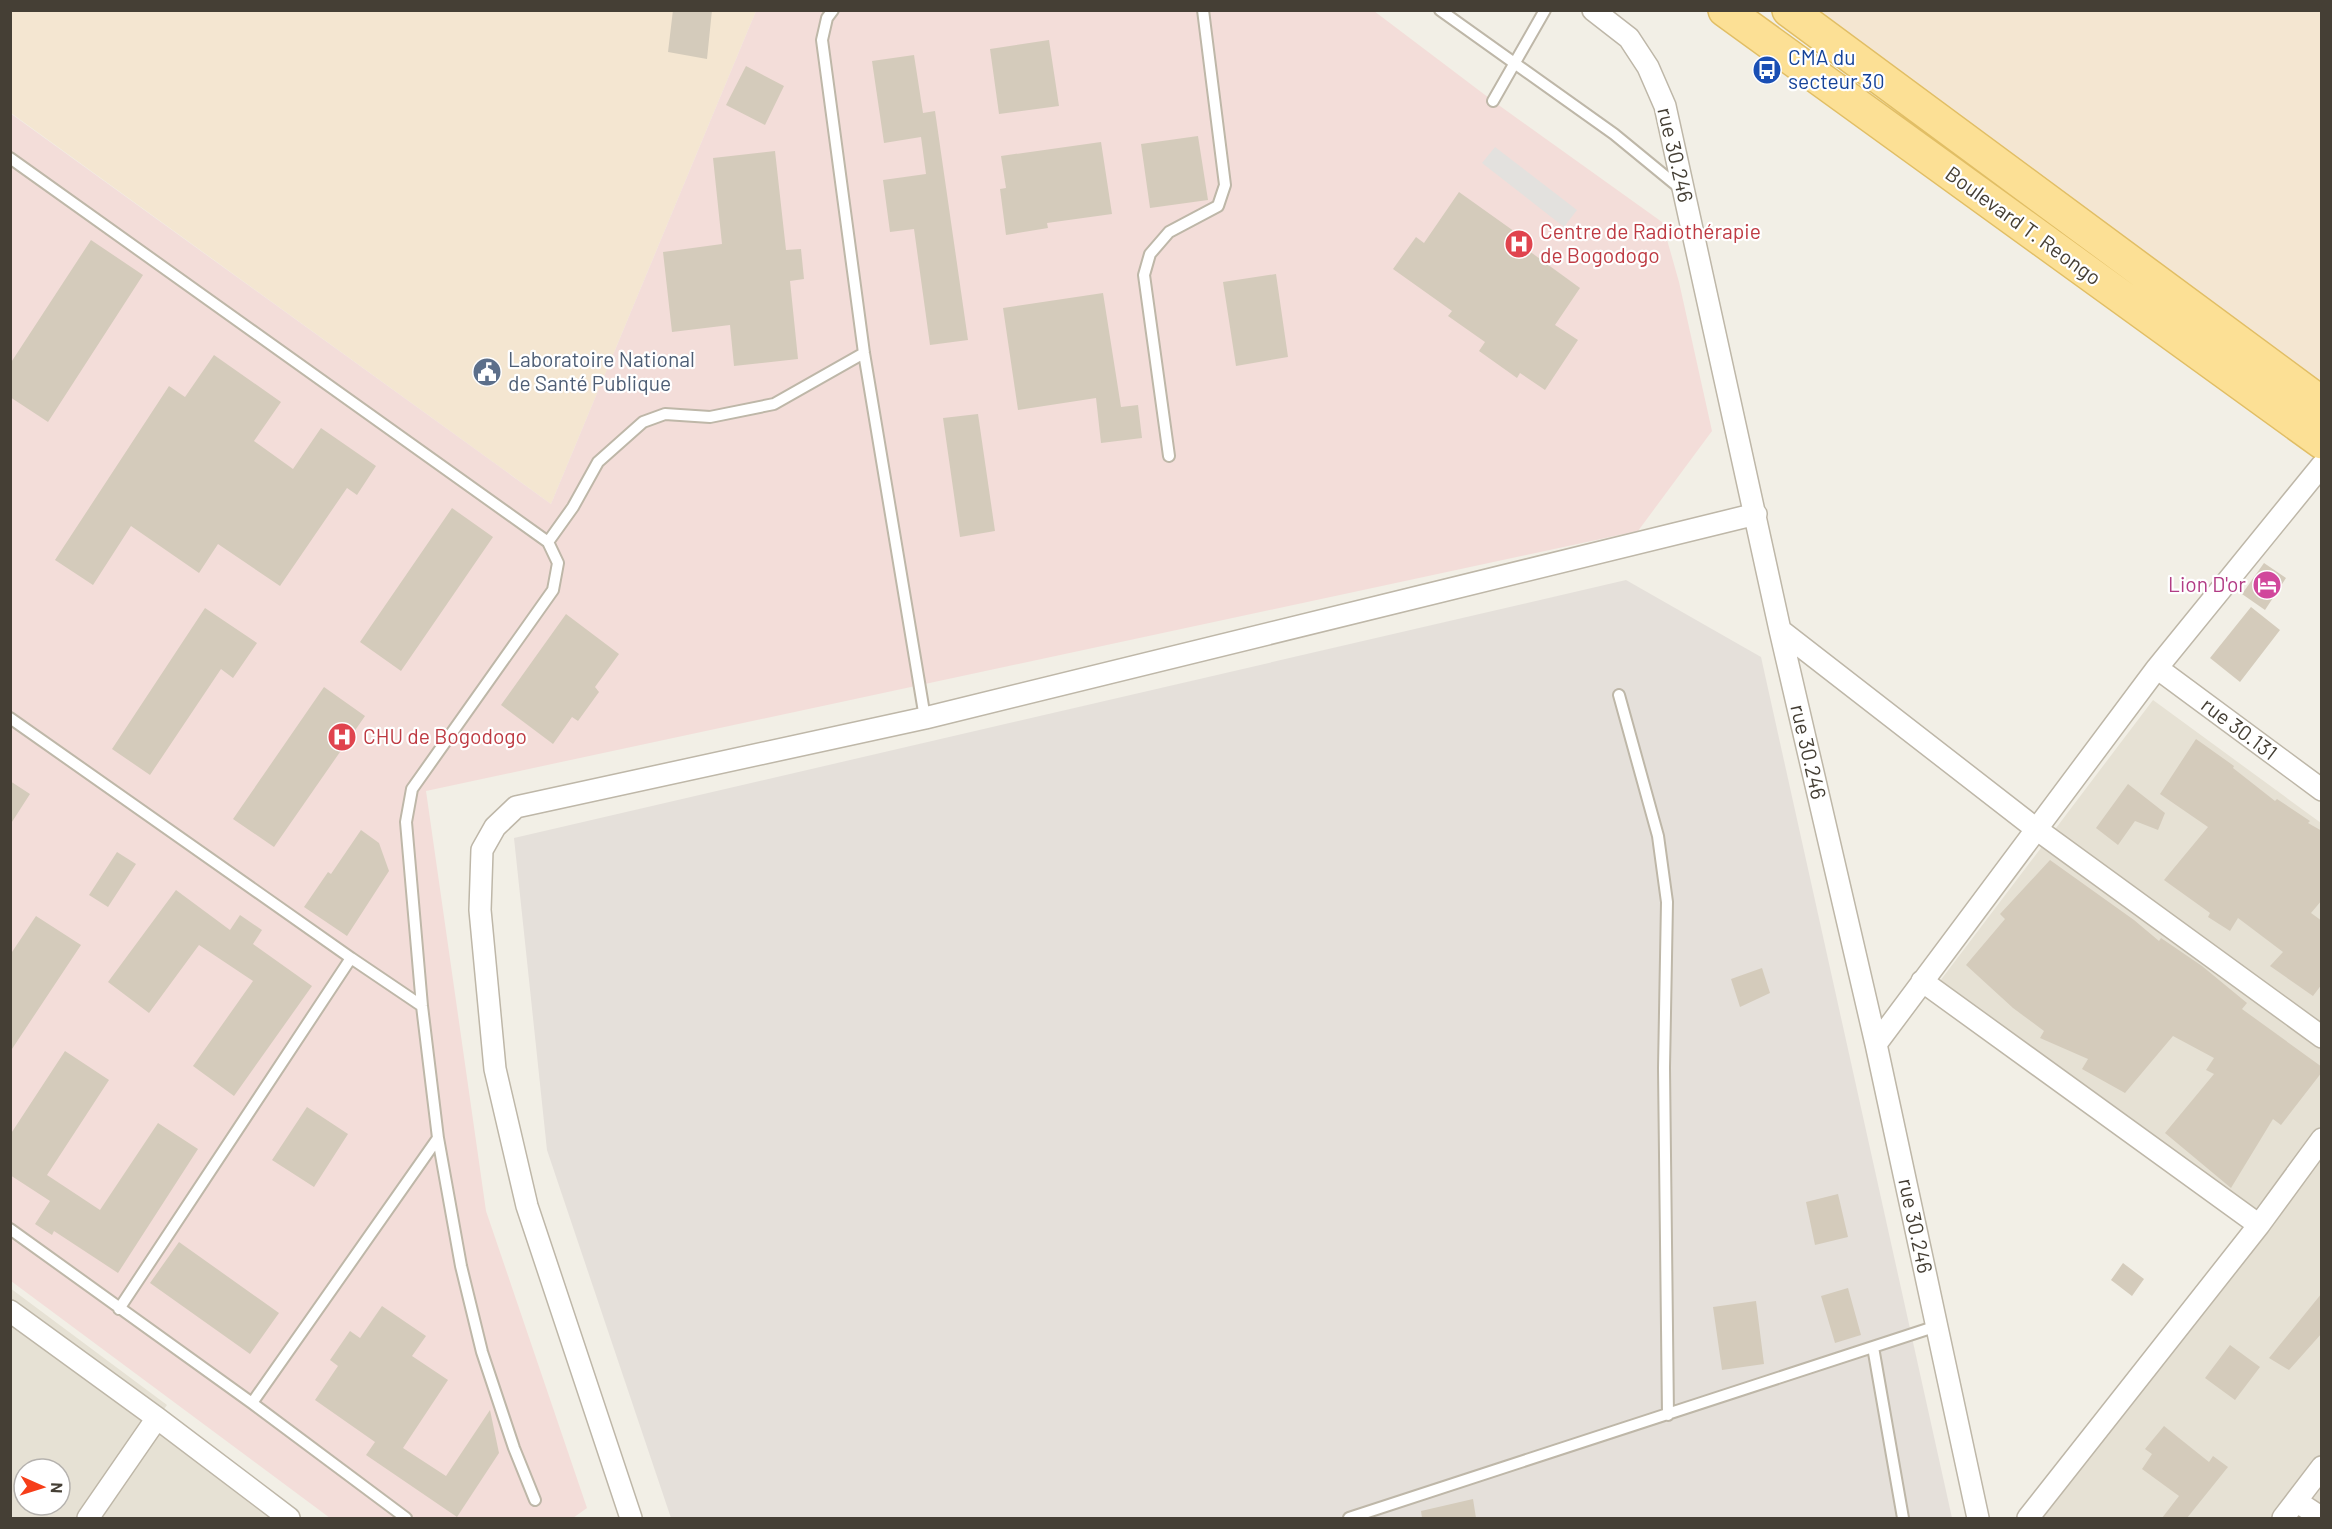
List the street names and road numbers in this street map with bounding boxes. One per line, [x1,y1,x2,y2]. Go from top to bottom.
street label: rue 30.246 [1653,105,1699,204]
street label: Boulevard T. Reongo [1941,160,2107,290]
street label: rue 30.131 [2197,691,2283,764]
street label: rue 30.246 [1786,702,1832,801]
street label: rue 30.246 [1894,1176,1939,1275]

